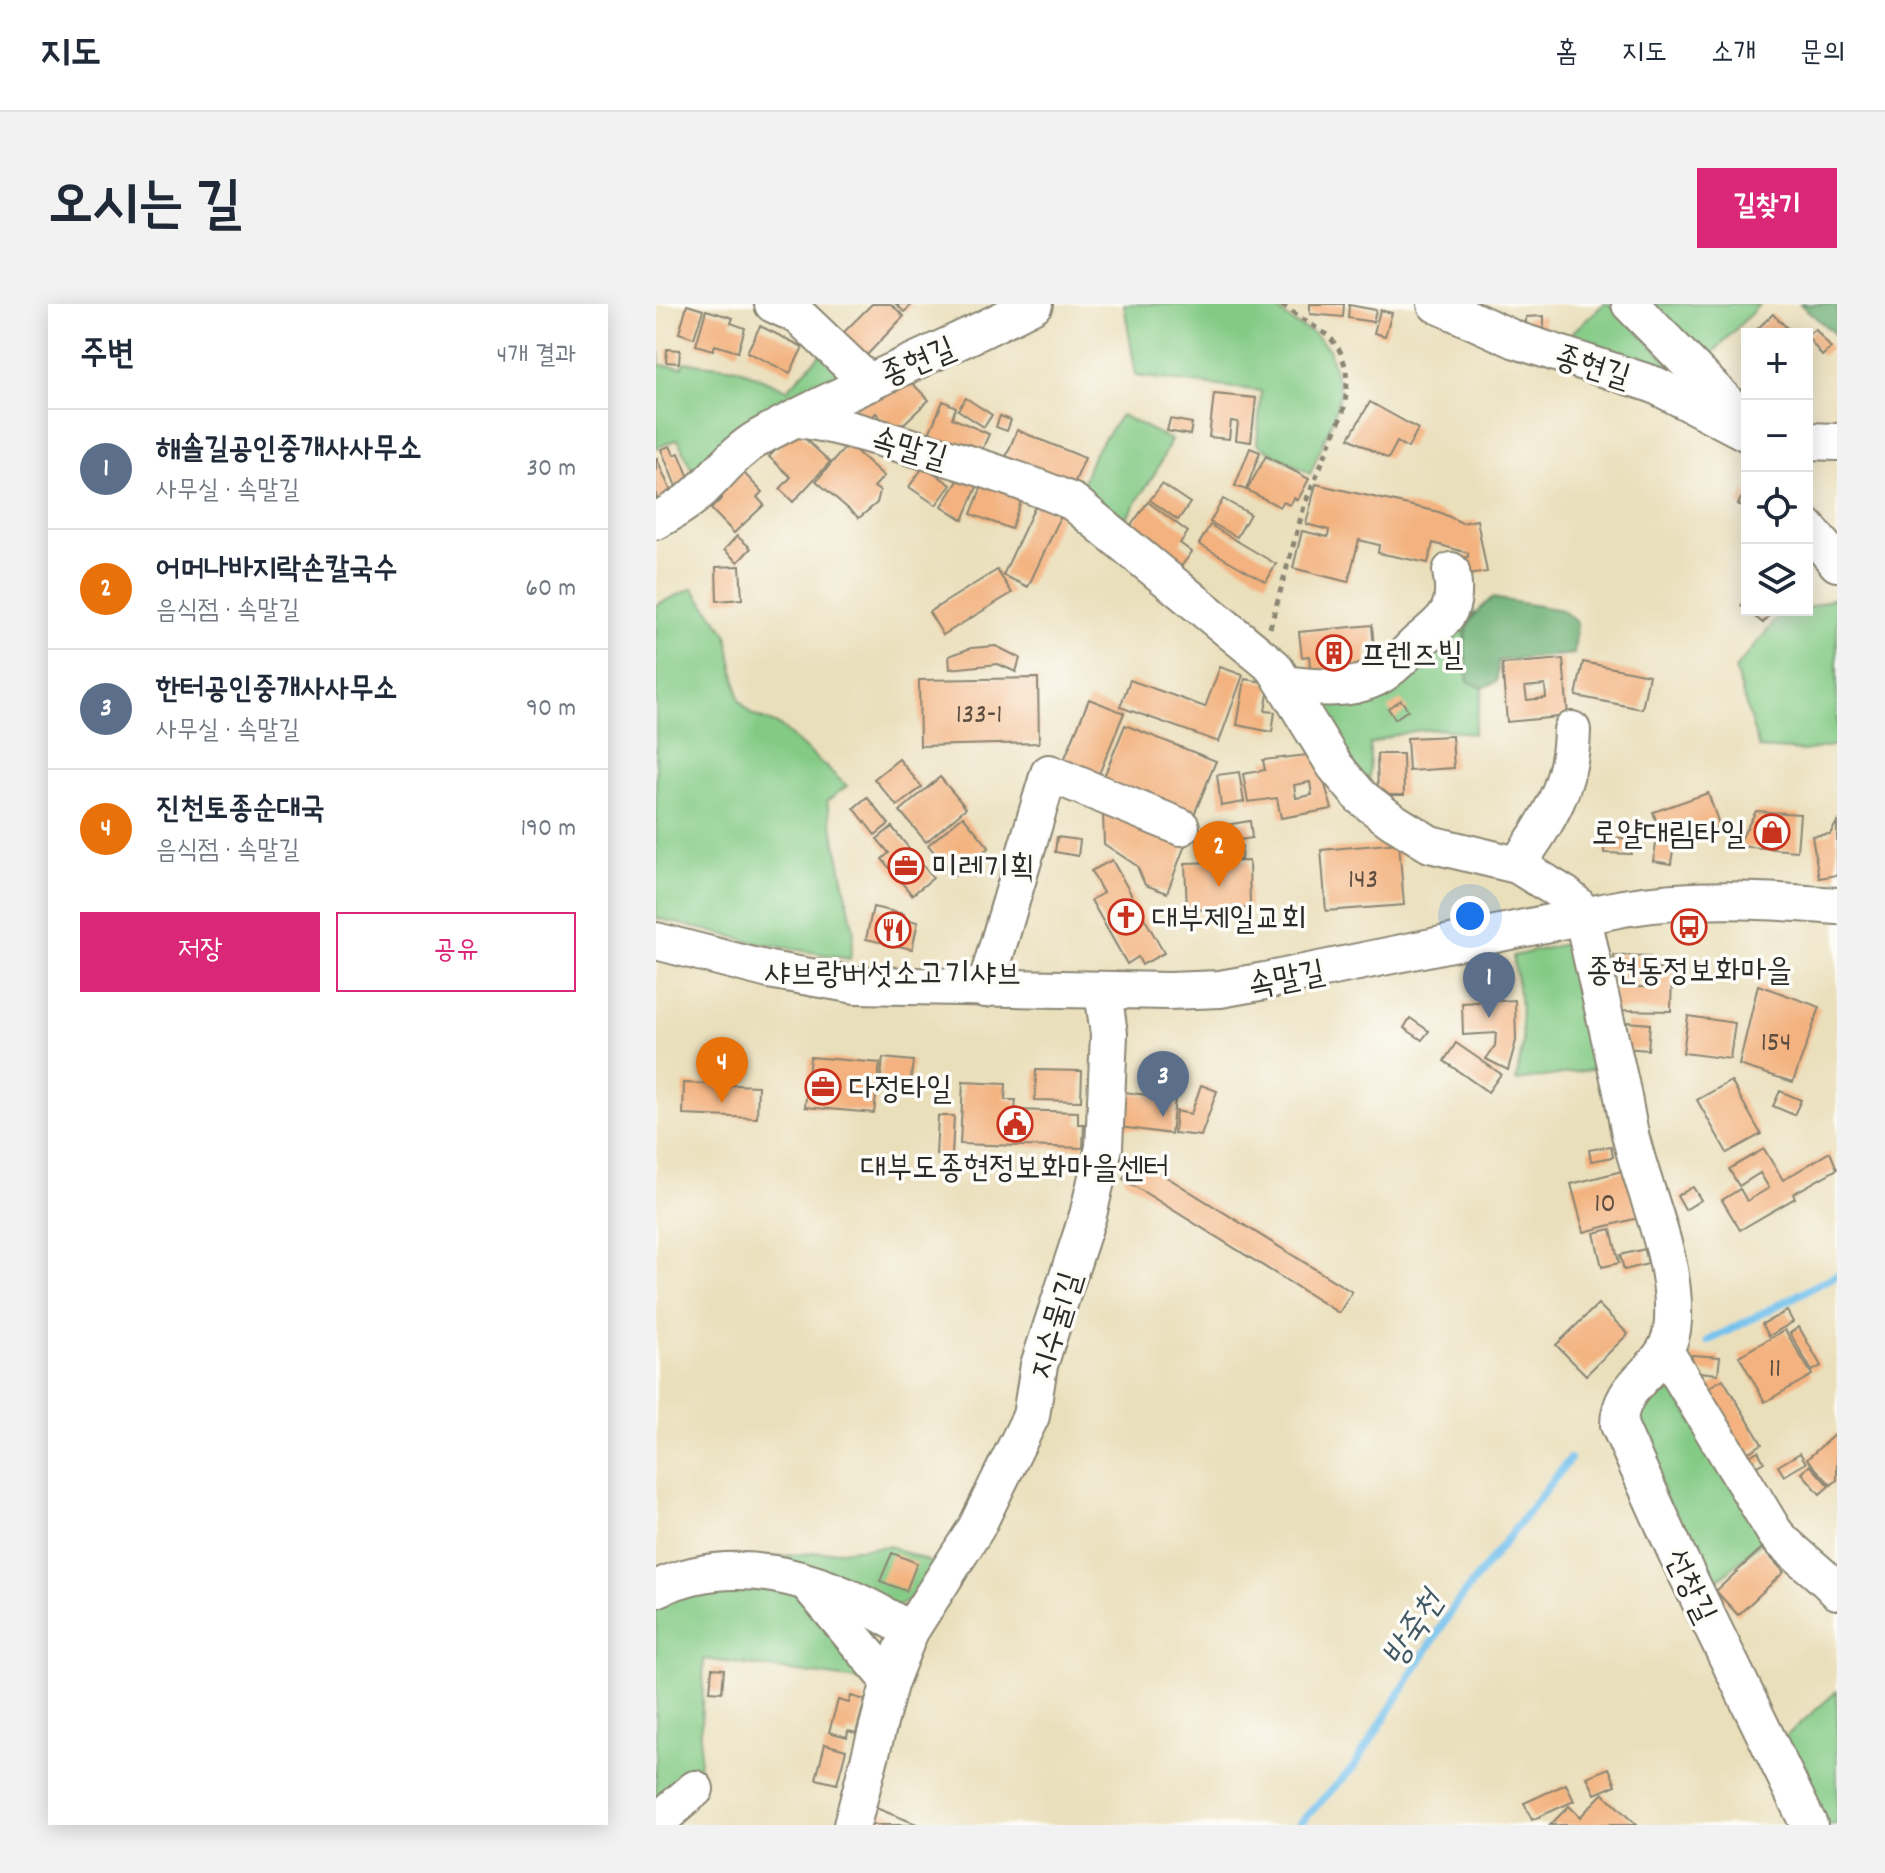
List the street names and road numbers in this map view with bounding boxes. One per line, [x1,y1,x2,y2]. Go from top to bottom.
street label: 종현길 [874,328,963,401]
street label: 종현길 [1548,336,1635,403]
street label: 속말길 [865,419,952,485]
street label: 속말길 [1245,952,1329,1012]
street label: 지수물1길 [1021,1267,1097,1386]
street label: 선창길 [1650,1542,1725,1632]

